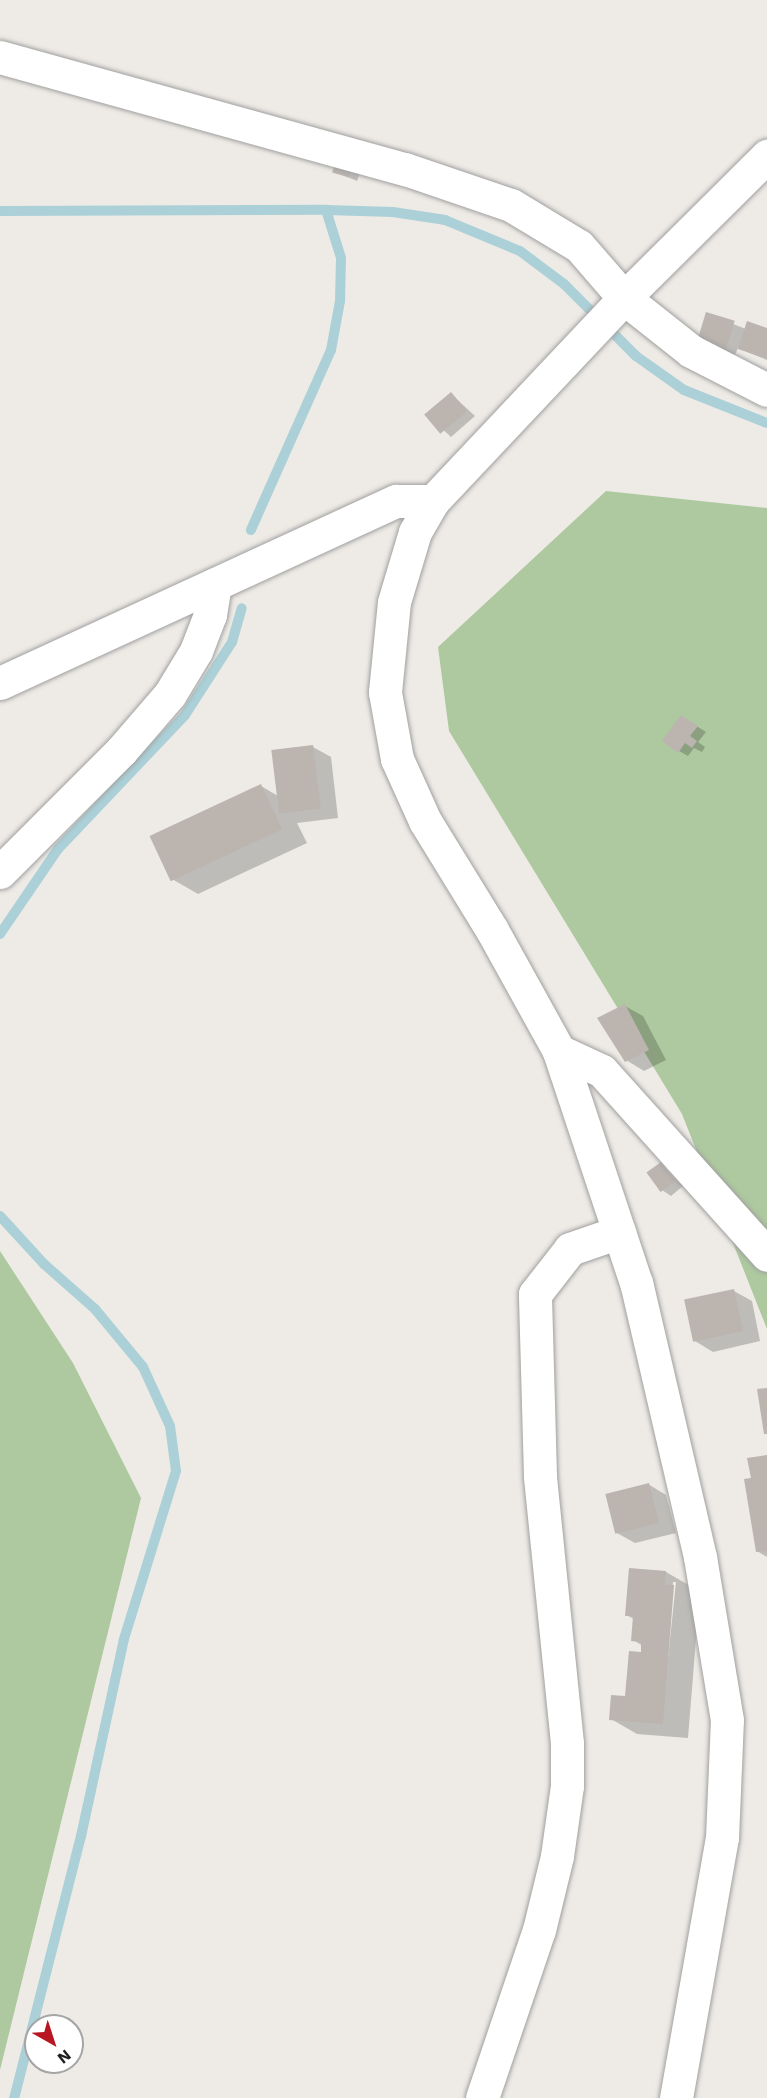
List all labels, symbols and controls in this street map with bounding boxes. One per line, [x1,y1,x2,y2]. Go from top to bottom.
north arrow [24,2014,84,2074]
text: N [54,2046,75,2068]

